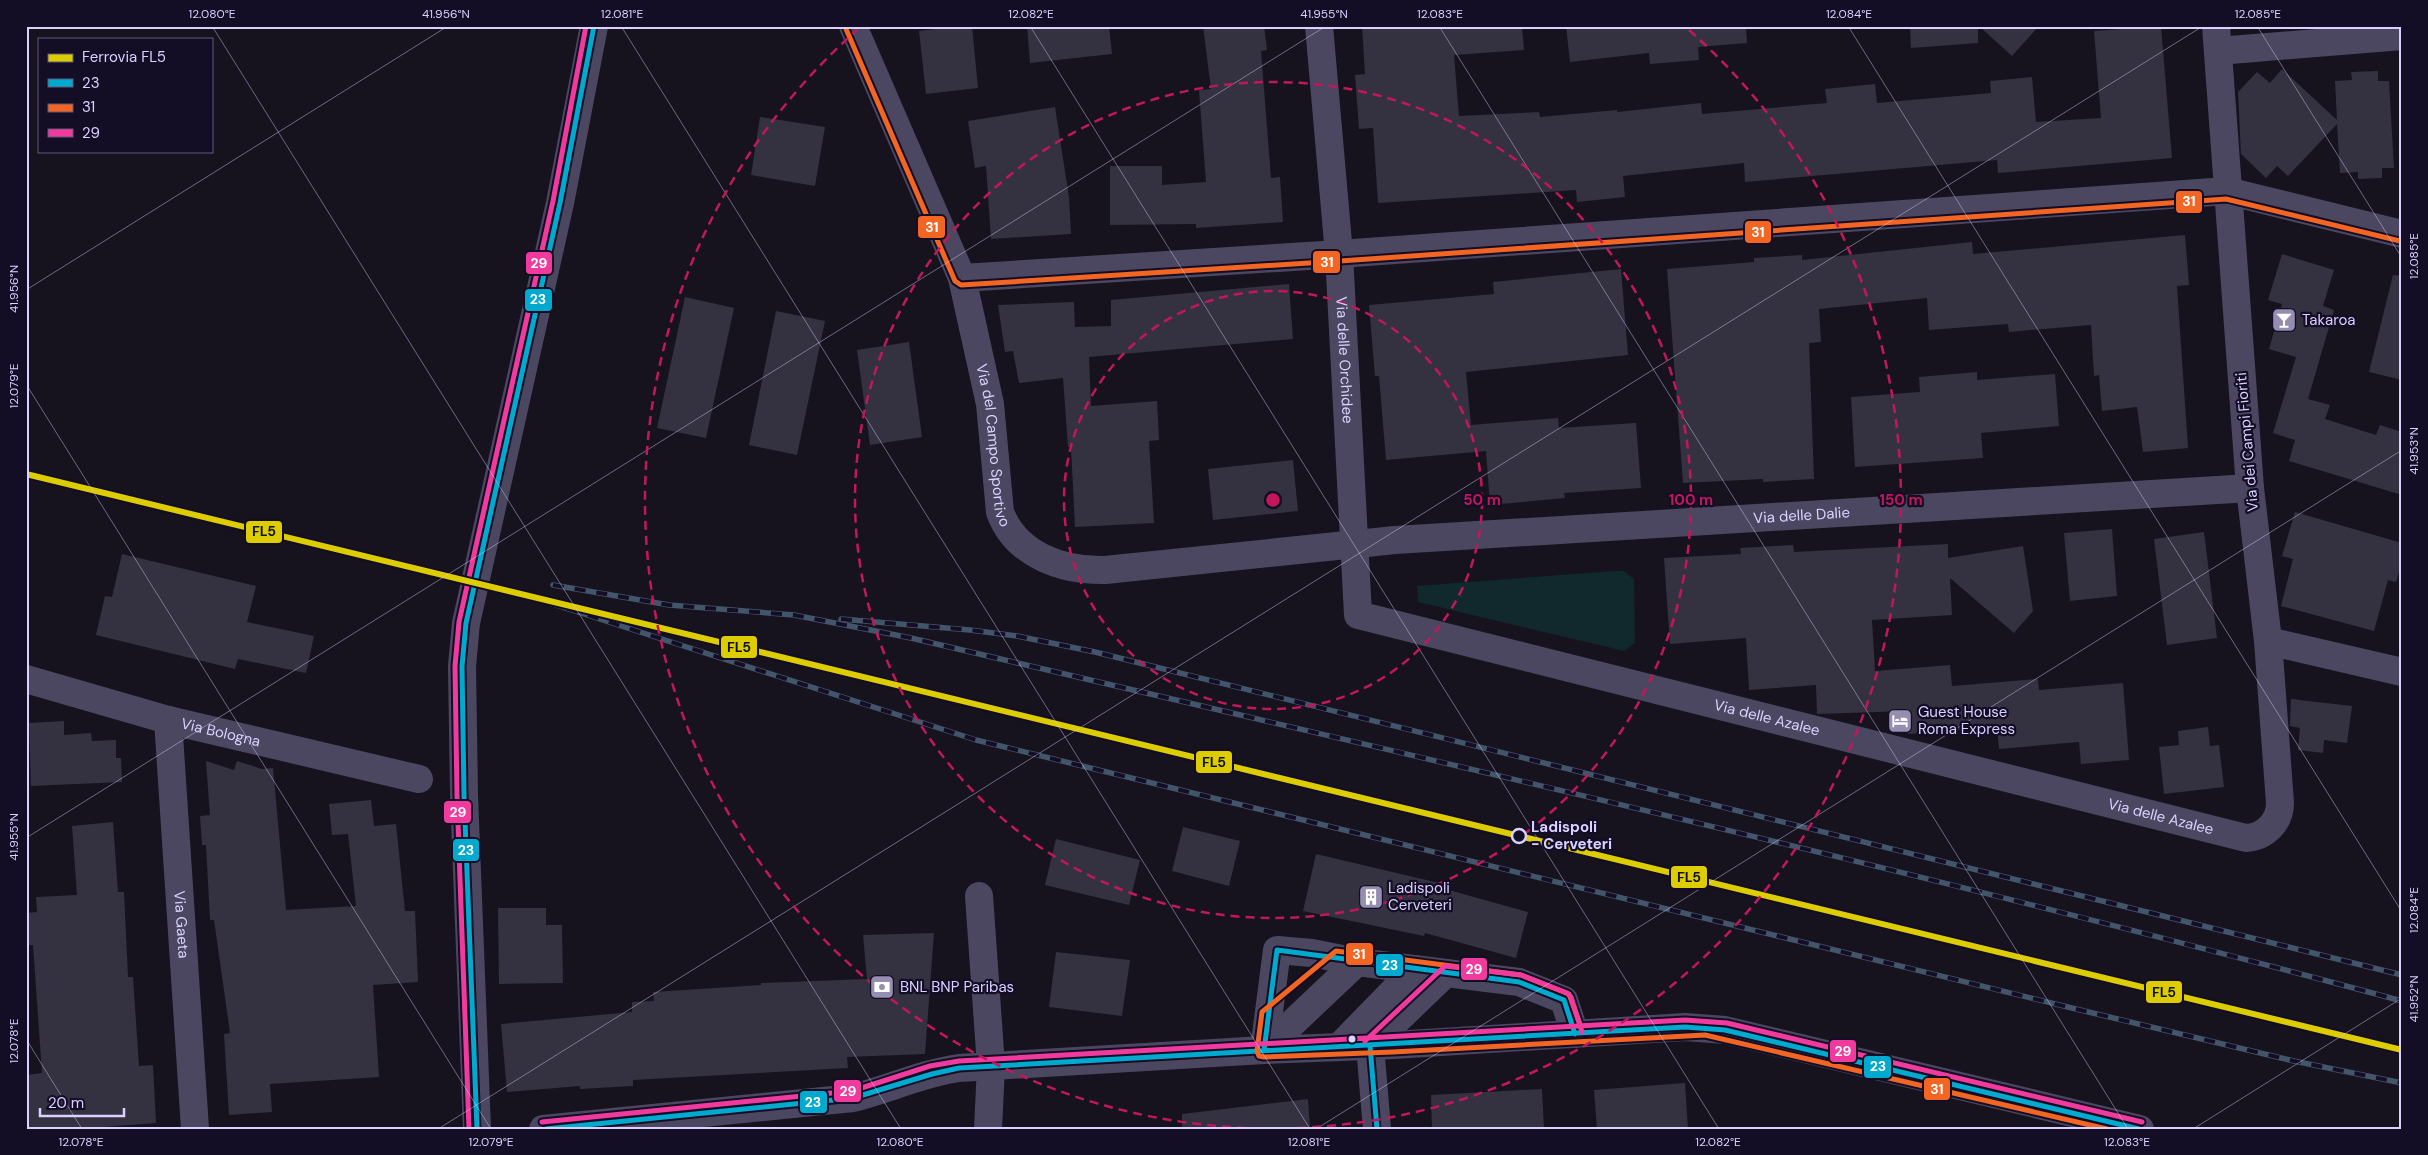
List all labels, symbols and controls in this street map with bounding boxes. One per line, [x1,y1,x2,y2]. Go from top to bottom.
text: 12.080°E [188,6,236,22]
text: 41.956°N [422,6,470,22]
text: 12.081°E [601,6,643,22]
text: 12.082°E [1008,6,1054,22]
text: 41.955°N [1300,6,1348,22]
text: 12.083°E [1417,6,1463,22]
text: 12.084°E [1826,6,1872,22]
text: 12.085°E [2235,6,2281,22]
legend [38,38,212,152]
text: Ferrovia FL5 [82,47,166,67]
text: 23 [82,73,100,93]
text: 31 [82,97,95,117]
text: 29 [82,123,100,143]
line badge: 31 [2175,190,2203,214]
text: 31 [2182,192,2196,210]
line badge: 31 [917,215,946,239]
text: 31 [925,218,939,236]
line badge: 31 [1744,220,1772,244]
text: 31 [1751,223,1765,241]
text: 12.085°E [2406,233,2422,279]
line badge: 31 [1312,250,1341,274]
line badge: 29 [525,251,553,275]
text: 31 [1320,253,1334,271]
text: 29 [531,254,548,272]
text: 41.956°N [6,265,22,313]
line badge: 23 [524,288,553,312]
text: 23 [530,290,546,308]
street label: Via delle Orchidee [1331,296,1358,424]
bar icon: Takaroa [2271,307,2297,333]
place label: Takaroa [2302,310,2355,330]
street label: Via del Campo Sportivo [971,362,1015,530]
text: 12.079°E [6,363,22,409]
street label: Via dei Campi Fioriti [2231,372,2263,512]
text: 41.953°N [2406,427,2422,475]
text: 50 m [1463,490,1501,510]
text: 100 m [1669,490,1713,510]
text: 150 m [1880,490,1923,510]
centre of rings [1264,491,1282,509]
street label: Via delle Dalie [1752,502,1851,528]
line badge: FL5 [245,520,283,544]
text: FL5 [252,522,276,540]
line badge: FL5 [720,635,758,659]
text: FL5 [727,638,751,656]
street label: Via delle Azalee [1712,695,1822,741]
place label: Guest House Roma Express [1918,702,2015,739]
hotel icon: Guest House Roma Express [1887,708,1913,734]
street label: Via Bologna [179,713,262,751]
line badge: FL5 [1195,750,1233,774]
text: FL5 [1202,753,1226,771]
street label: Via delle Azalee [2106,794,2216,839]
line badge: 29 [443,800,472,824]
text: 29 [450,803,467,821]
text: 41.955°N [6,813,22,861]
place label: Ladispoli - Cerveteri [1531,817,1612,854]
marker: Ladispoli - Cerveteri [1511,828,1527,844]
line badge: 23 [452,838,480,862]
text: 23 [458,841,474,859]
line badge: FL5 [1670,865,1708,889]
text: FL5 [1677,868,1701,886]
place label: Ladispoli Cerveteri [1388,878,1452,915]
building icon: Ladispoli Cerveteri [1358,884,1384,910]
text: 12.084°E [2406,887,2422,933]
street label: Via Gaeta [169,890,194,959]
line badge: 31 [1345,942,1374,966]
text: 31 [1352,945,1366,963]
line badge: 23 [1375,953,1404,977]
text: 23 [1382,956,1398,974]
line badge: 29 [1460,957,1488,981]
text: 29 [1466,960,1483,978]
bank icon: BNL BNP Paribas [869,974,895,1000]
text: 41.952°N [2406,975,2422,1023]
place label: BNL BNP Paribas [900,977,1014,997]
line badge: FL5 [2145,980,2183,1004]
text: FL5 [2152,983,2176,1001]
text: 12.078°E [6,1018,22,1064]
unlabelled marker [1347,1034,1357,1044]
line badge: 29 [1829,1039,1857,1063]
text: 29 [1835,1042,1852,1060]
line badge: 23 [1863,1055,1892,1079]
text: 23 [1870,1057,1886,1075]
line badge: 31 [1923,1077,1951,1101]
line badge: 29 [833,1079,862,1103]
text: 31 [1930,1080,1944,1098]
text: 29 [840,1082,857,1100]
scale bar [40,1085,124,1117]
line badge: 23 [799,1090,828,1114]
text: 20 m [48,1093,84,1113]
text: 23 [805,1093,821,1111]
text: 12.078°E [59,1134,104,1150]
text: 12.079°E [468,1134,514,1150]
text: 12.080°E [876,1134,924,1150]
text: 12.081°E [1288,1134,1330,1150]
text: 12.082°E [1695,1134,1741,1150]
text: 12.083°E [2104,1134,2150,1150]

